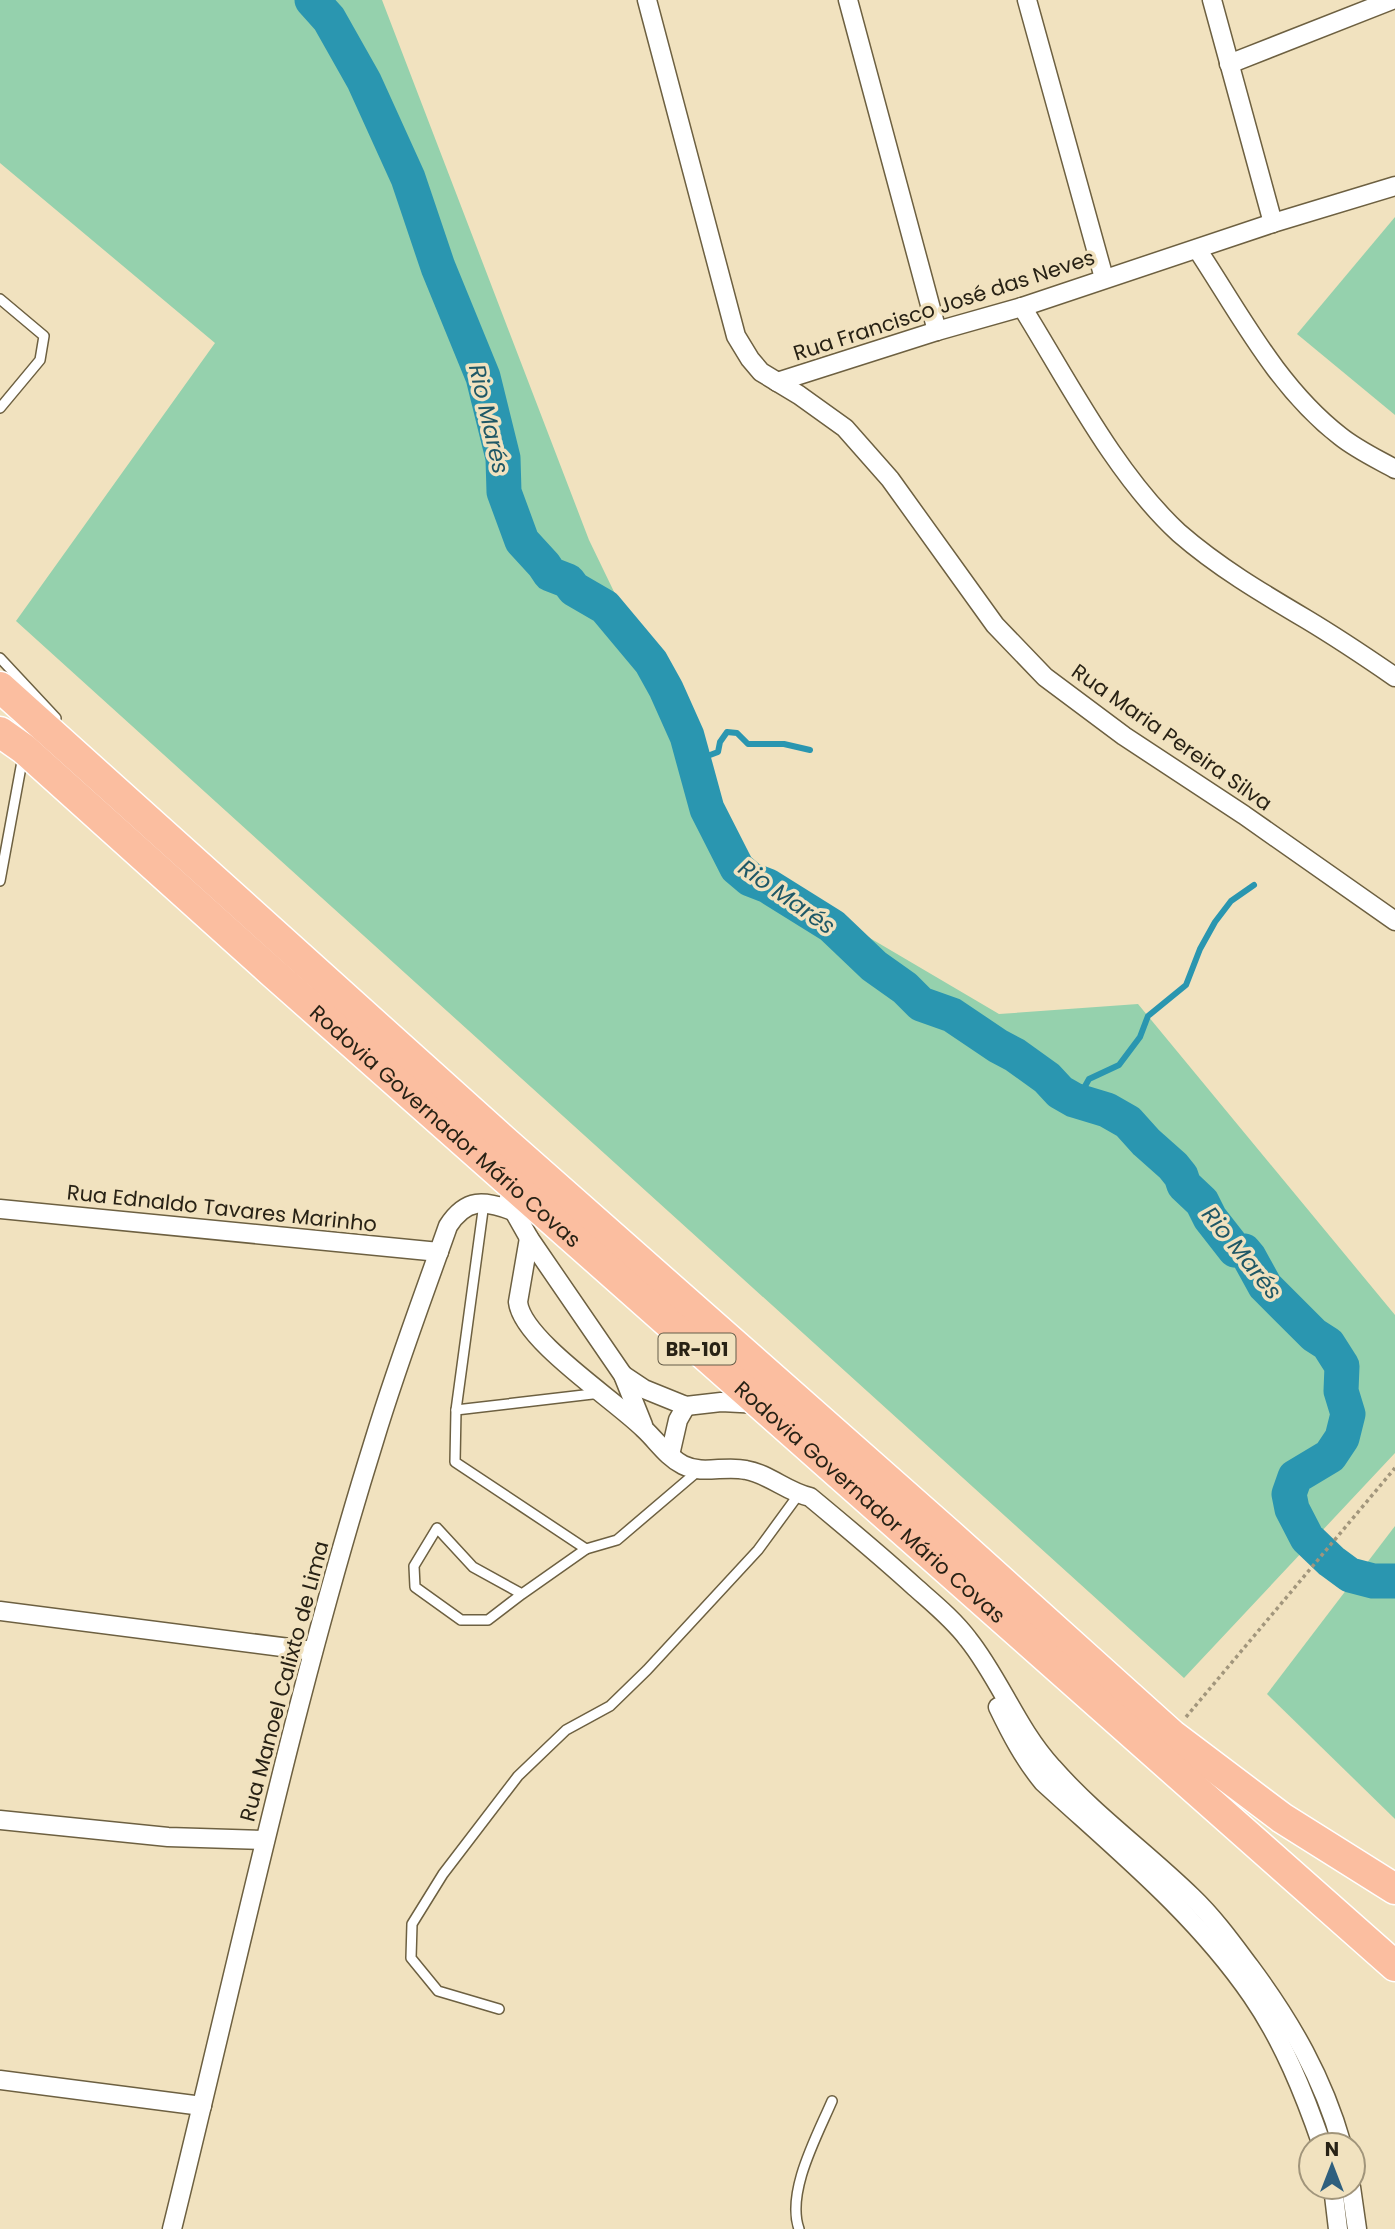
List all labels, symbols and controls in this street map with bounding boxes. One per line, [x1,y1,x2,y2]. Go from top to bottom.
street label: Rua Francisco José das Neves [790,242,1098,368]
water label: Rio Marés [461,361,517,477]
street label: Rua Maria Pereira Silva [1066,657,1278,817]
water label: Rio Marés [732,852,842,942]
street label: Rodovia Governador Mário Covas [304,998,588,1254]
street label: Rua Ednaldo Tavares Marinho [66,1177,378,1239]
water label: Rio Marés [1195,1200,1289,1306]
road number: BR-101 [658,1334,736,1364]
street label: Rodovia Governador Mário Covas [729,1374,1012,1629]
street label: Rua Manoel Calixto de Lima [233,1538,335,1824]
north arrow [1297,2131,1367,2201]
text: N [1325,2136,1339,2163]

